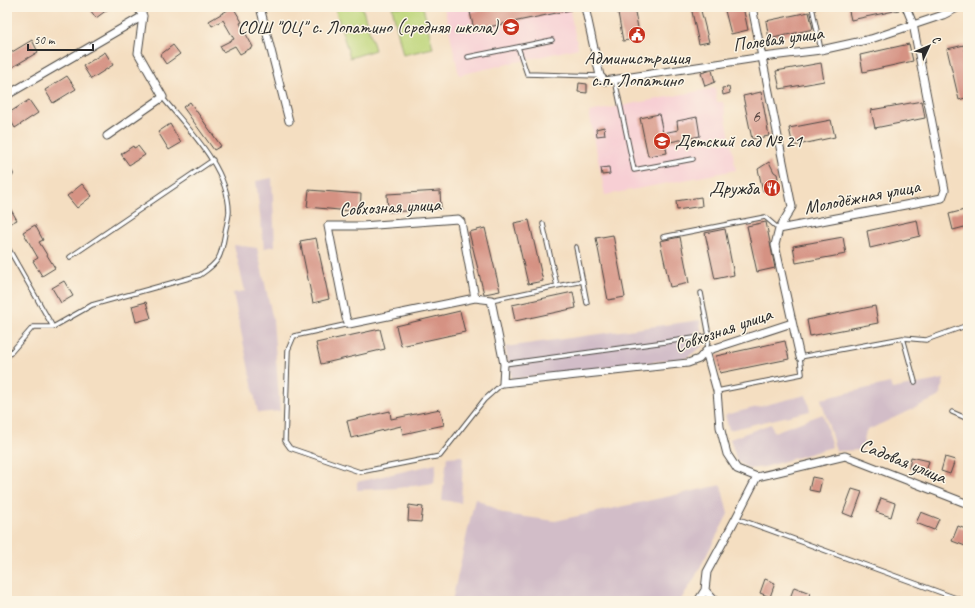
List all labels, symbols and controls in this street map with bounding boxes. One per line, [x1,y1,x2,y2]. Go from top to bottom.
place label: СОШ "ОЦ" с. Лопатино (средняя школа) [237,15,500,39]
school or university icon: СОШ "ОЦ" с. Лопатино (средняя школа) [501,17,521,37]
street label: Полевая улица [731,21,826,57]
public building icon: Администрация с.п. Лопатино [627,25,647,45]
scale bar [28,26,93,52]
north arrow [909,26,949,66]
text: 50 m [34,32,56,48]
text: С [929,32,944,47]
place label: Администрация с.п. Лопатино [585,46,691,92]
house number: 6 [752,106,761,127]
place label: Детский сад № 21 [675,129,804,153]
school or university icon: Детский сад № 21 [652,131,672,151]
street label: Молодёжная улица [802,174,923,220]
place label: Дружба [709,176,760,200]
restaurant icon: Дружба [762,178,782,198]
street label: Совхозная улица [339,192,443,222]
street label: Совхозная улица [671,302,777,358]
street label: Садовая улица [856,433,951,490]

